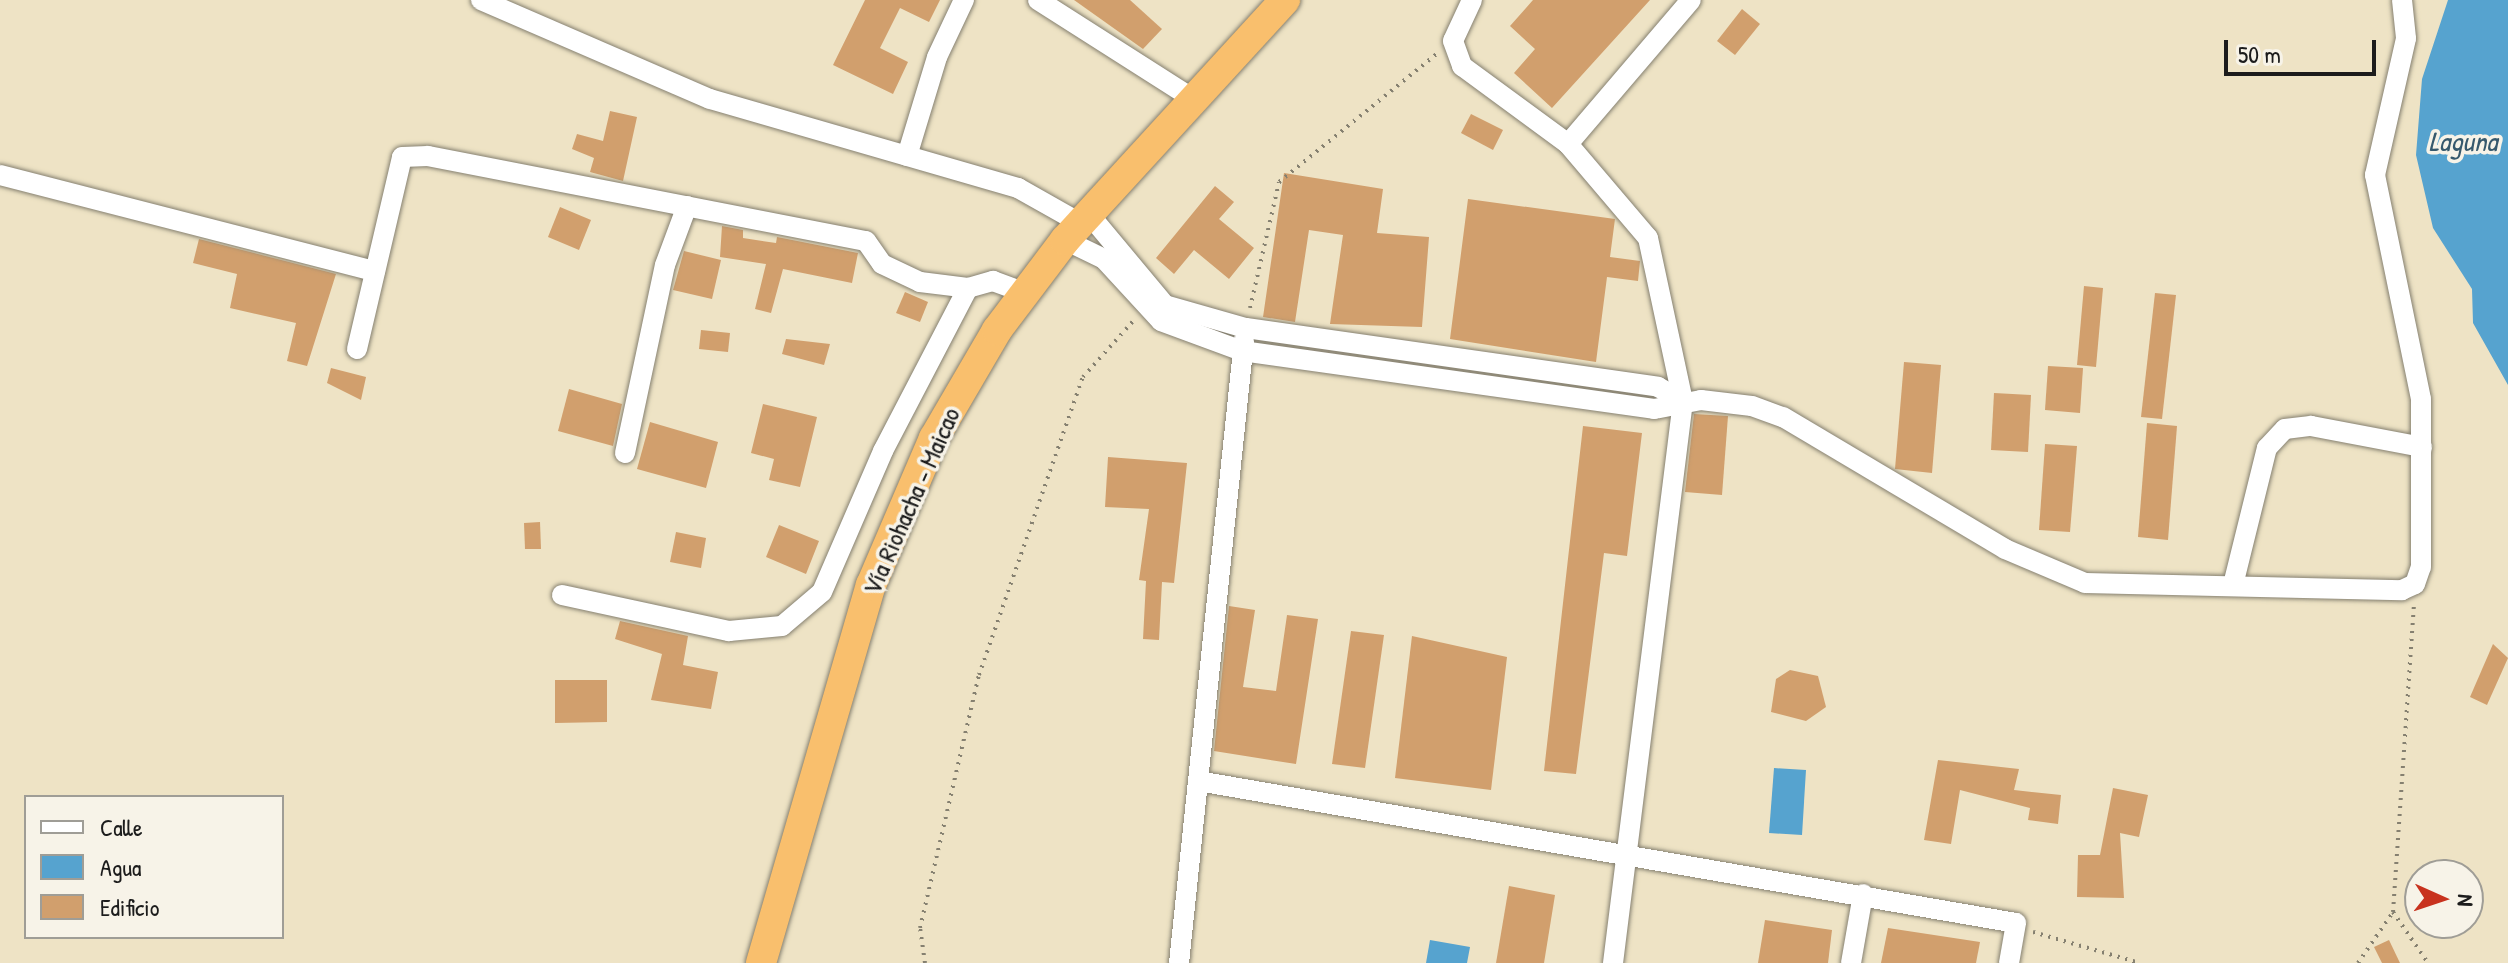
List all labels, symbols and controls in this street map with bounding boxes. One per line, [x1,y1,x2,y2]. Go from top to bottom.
scale bar [2228,24,2380,74]
text: 50 m [2238,38,2281,70]
water label: Laguna [2429,124,2497,158]
street label: Vía Riohacha - Maicao [856,403,966,599]
legend [24,795,284,939]
text: Calle [100,811,142,843]
text: Agua [100,851,141,883]
north arrow [2404,859,2484,939]
text: Edificio [100,891,159,923]
text: N [2451,894,2481,907]

